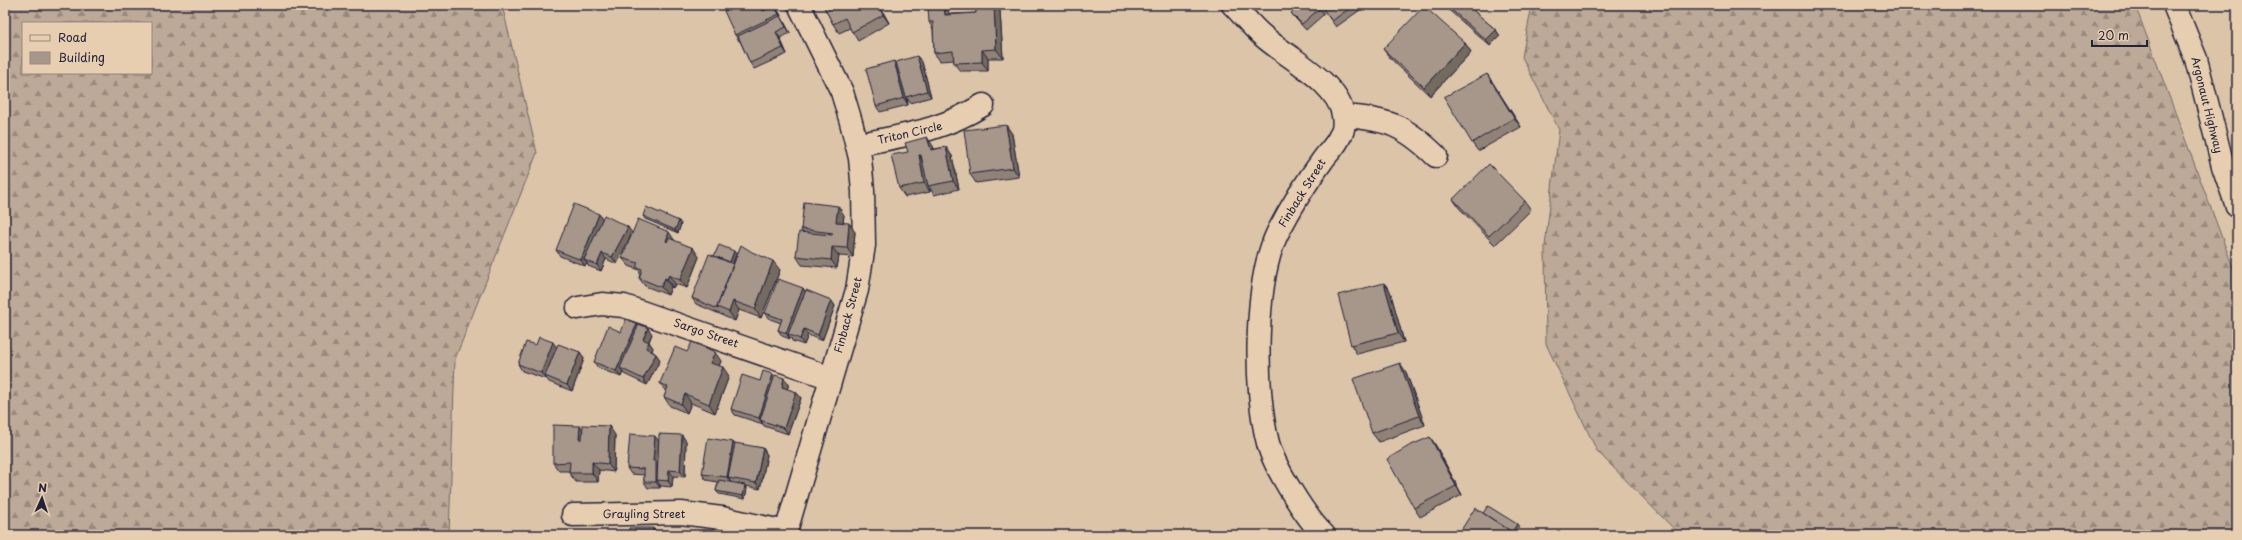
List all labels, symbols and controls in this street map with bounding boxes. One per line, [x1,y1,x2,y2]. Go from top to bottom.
legend [22,22,152,74]
scale bar [2092,22,2147,48]
text: 20 m [2098,26,2129,44]
text: Road [58,28,87,46]
text: Building [58,48,105,66]
street label: Argonaut Highway [2187,55,2228,155]
street label: Triton Circle [876,117,944,148]
street label: Finback Street [1274,155,1330,230]
street label: Finback Street [829,274,866,355]
street label: Sargo Street [671,313,741,352]
north arrow [22,478,62,518]
text: N [38,479,48,496]
street label: Grayling Street [603,505,686,522]

